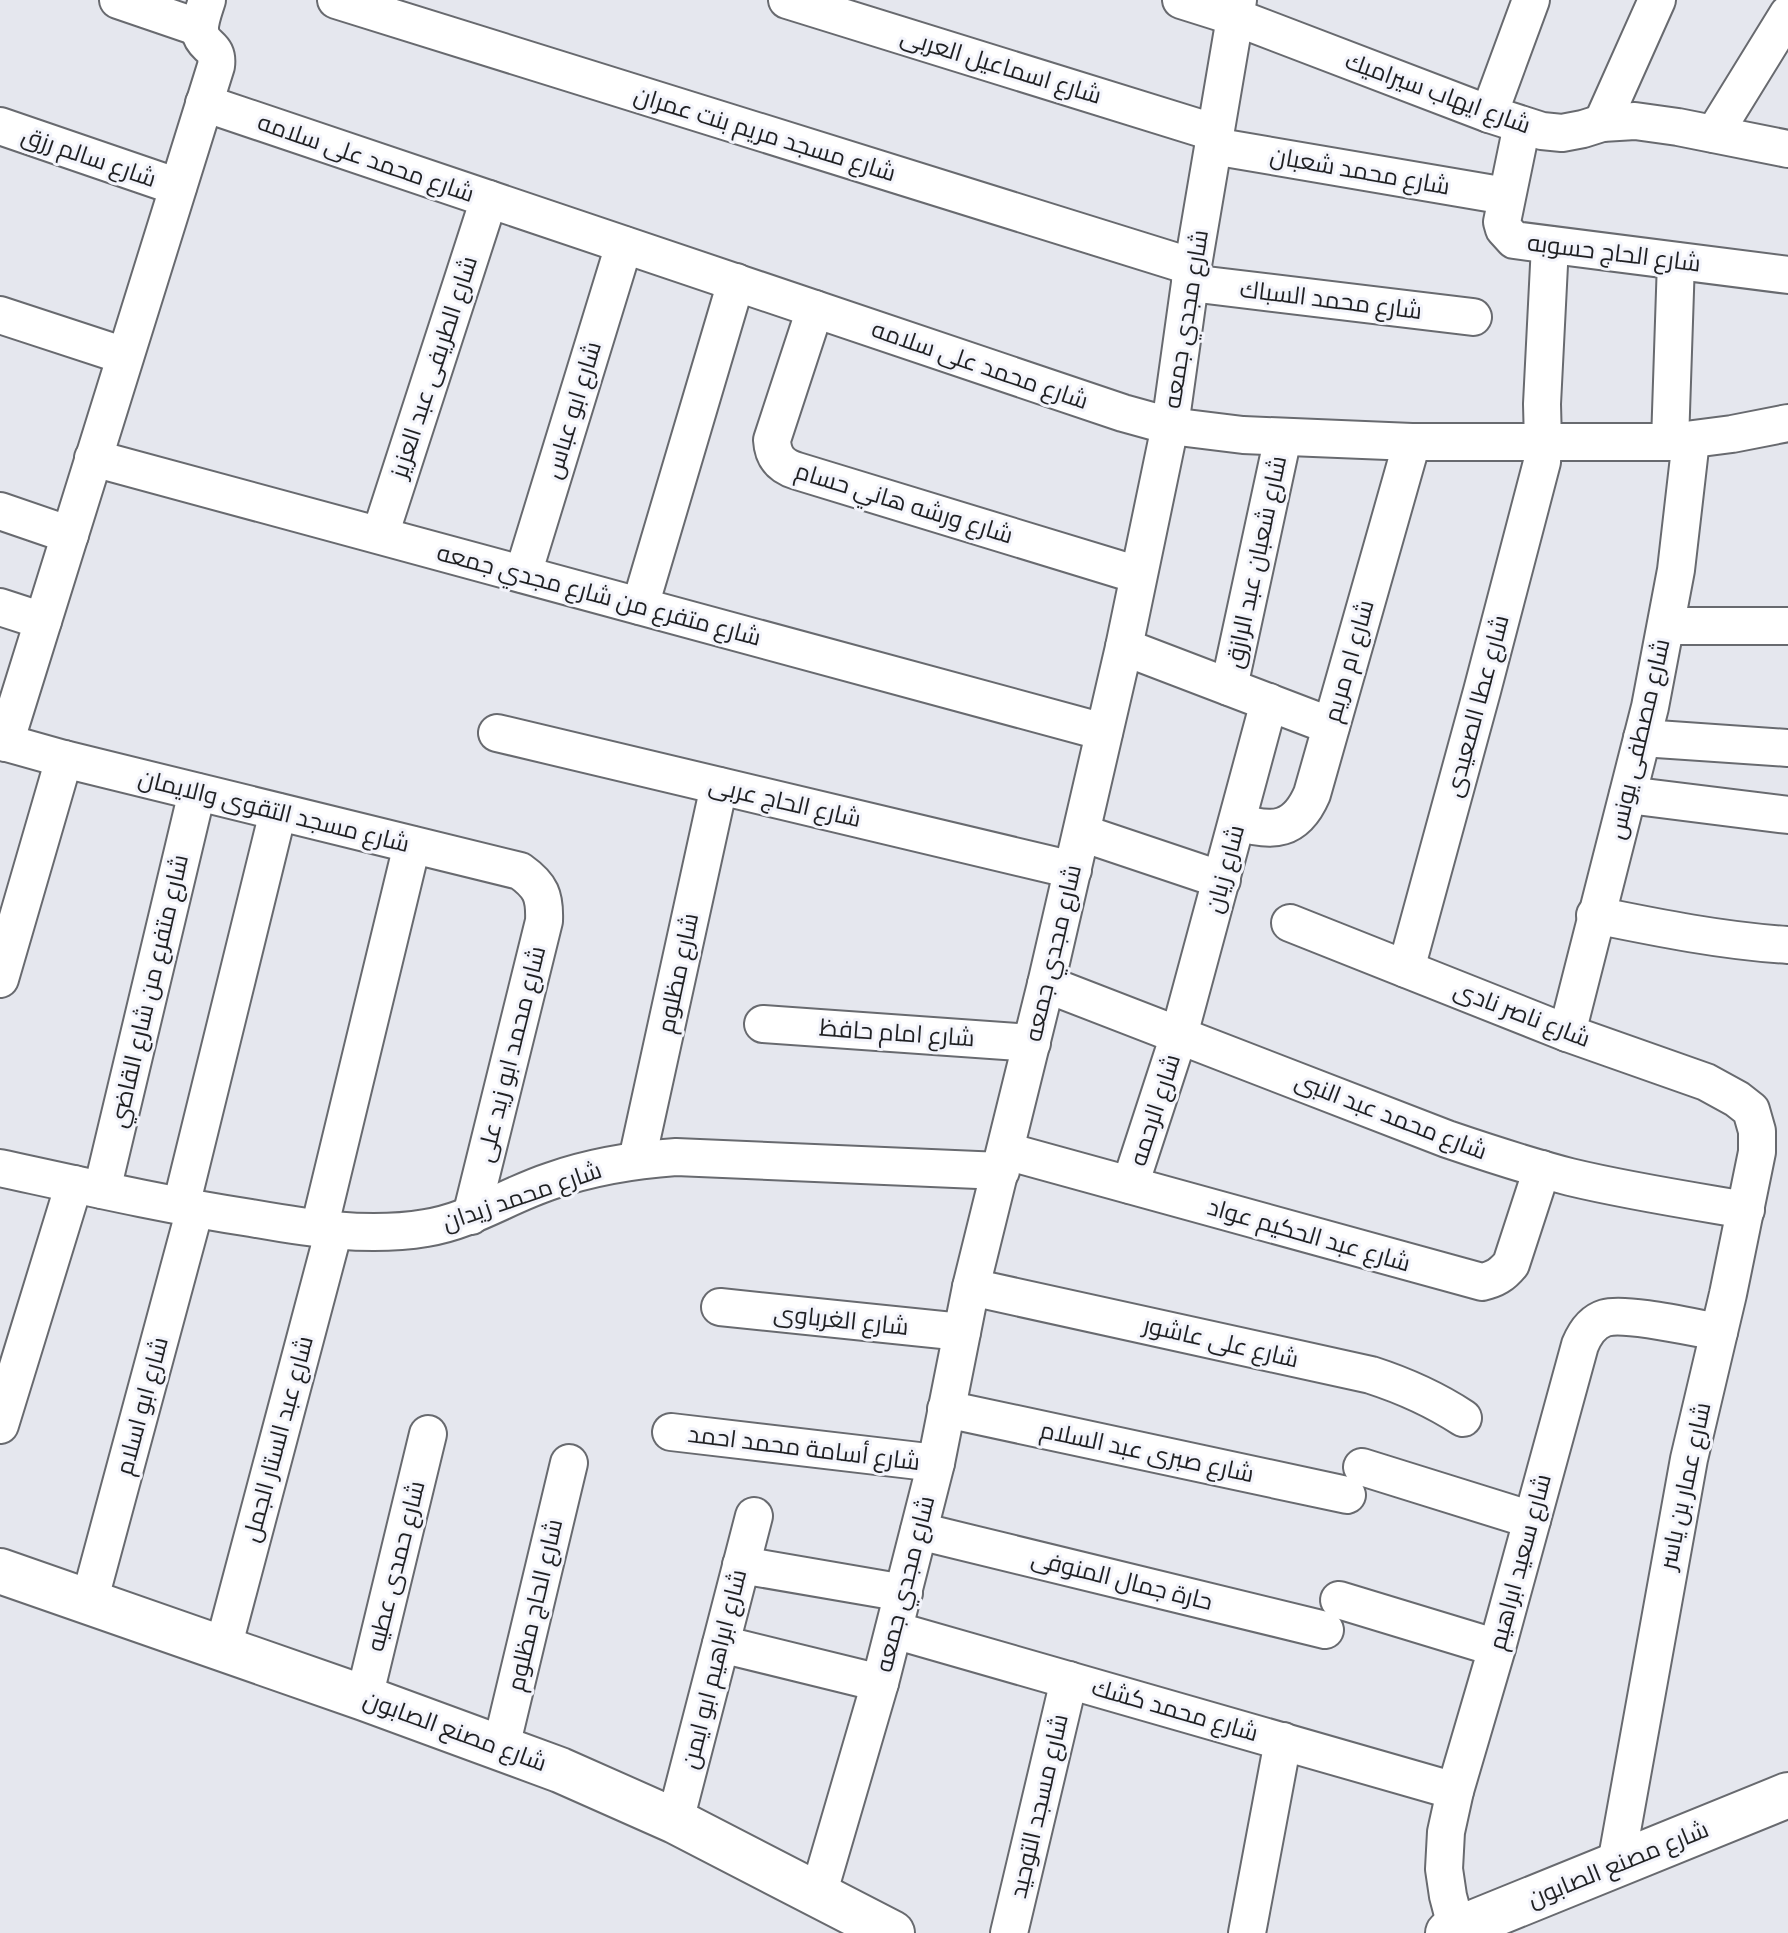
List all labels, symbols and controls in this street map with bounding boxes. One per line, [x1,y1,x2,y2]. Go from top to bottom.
street label: شارع اسماعيل العربى [897,22,1105,112]
street label: شارع ايهاب سيراميك [1341,46,1534,141]
street label: شارع مسجد مريم بنت عمران [630,81,899,189]
street label: شارع محمد على سلامه [253,108,478,210]
street label: شارع سالم رزق [17,121,160,195]
street label: شارع محمد شعبان [1268,141,1452,203]
street label: شارع مجدي جمعه [1158,228,1218,411]
street label: شارع الحاج حسوبه [1525,228,1702,280]
street label: شارع الطريفى عبد العزيز [384,253,485,484]
street label: شارع محمد السباك [1238,275,1424,327]
street label: شارع محمد على سلامه [867,315,1092,417]
street label: شارع ابو عباس [539,338,609,483]
street label: شارع شعبان عبد الرازق [1220,453,1294,671]
street label: شارع ورشه هاني حسام [790,457,1016,554]
street label: شارع متفرع من شارع مجدي جمعه [433,538,764,656]
street label: شارع ام مريم [1318,597,1382,726]
street label: شارع عطا الصعيدى [1439,612,1517,801]
street label: شارع مصطفى يونس [1602,636,1678,842]
street label: شارع مسجد التقوى والايمان [135,764,412,860]
street label: شارع الحاج عربى [706,771,864,835]
street label: شارع زيان [1200,822,1252,917]
street label: شارع متفرع من شارع القاضي [104,852,198,1131]
street label: شارع مجدي جمعه [1019,862,1091,1045]
street label: شارع مظلوم [652,911,706,1036]
street label: شارع محمد ابو زيد على [471,943,553,1165]
street label: شارع ناصر نادى [1449,975,1594,1055]
street label: شارع امام حافظ [818,1014,976,1054]
street label: شارع الرحمه [1124,1051,1188,1170]
street label: شارع محمد عبد النبى [1290,1067,1491,1167]
street label: شارع محمد زيدان [439,1156,606,1238]
street label: شارع عبد الحكيم عواد [1204,1193,1414,1279]
street label: شارع الغرباوى [772,1299,910,1343]
street label: شارع على عاشور [1138,1310,1301,1375]
street label: شارع عبد الستار الجمل [237,1333,321,1546]
street label: شارع ابو اسلام [110,1334,176,1479]
street label: شارع عمار بن ياسر [1653,1400,1718,1575]
street label: شارع صبرى عبد السلام [1037,1416,1256,1490]
street label: شارع أسامة محمد احمد [686,1418,922,1478]
street label: شارع سعيد ابراهيم [1483,1471,1559,1654]
street label: شارع حمدى عطيه [361,1478,433,1655]
street label: شارع مجدي جمعه [870,1493,944,1676]
street label: شارع الحاج مظلوم [502,1516,570,1694]
street label: حارة جمال المنوفى [1028,1544,1216,1616]
street label: شارع ابراهيم ابو ايمن [676,1566,754,1772]
street label: شارع محمد كشك [1088,1673,1261,1749]
street label: شارع مصنع الصابون [359,1685,550,1779]
street label: شارع مسجد التوحيد [1004,1711,1076,1901]
street label: شارع مصنع الصابون [1523,1815,1713,1915]

